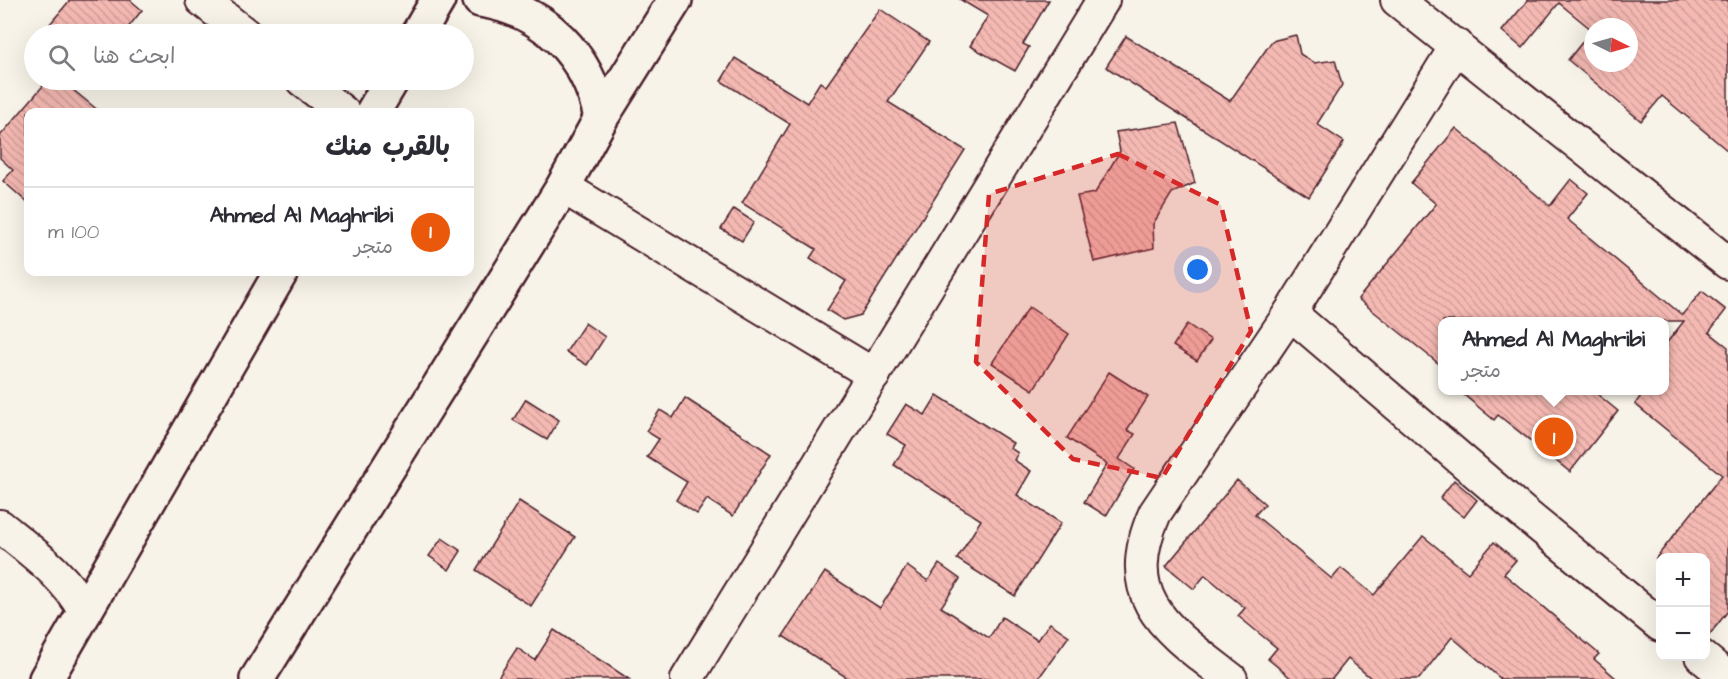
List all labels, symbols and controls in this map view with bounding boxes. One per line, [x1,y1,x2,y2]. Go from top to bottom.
north arrow [1584,18,1638,72]
search box [24,24,474,90]
icon: search [45,41,78,74]
text: ابحث هنا [93,41,175,72]
text: بالقرب منك [326,129,450,165]
text: Ahmed Al Maghribi [210,200,393,231]
text: 100 m [48,218,99,246]
text: 1 [429,218,432,246]
text: متجر [354,233,393,261]
your location [1183,255,1212,284]
popup [1438,317,1669,395]
text: Ahmed Al Maghribi [1462,324,1645,355]
text: متجر [1462,357,1501,385]
pin: 1 [1534,414,1574,460]
map controls [1656,553,1710,661]
button: + [1656,553,1710,607]
button: − [1656,607,1710,661]

